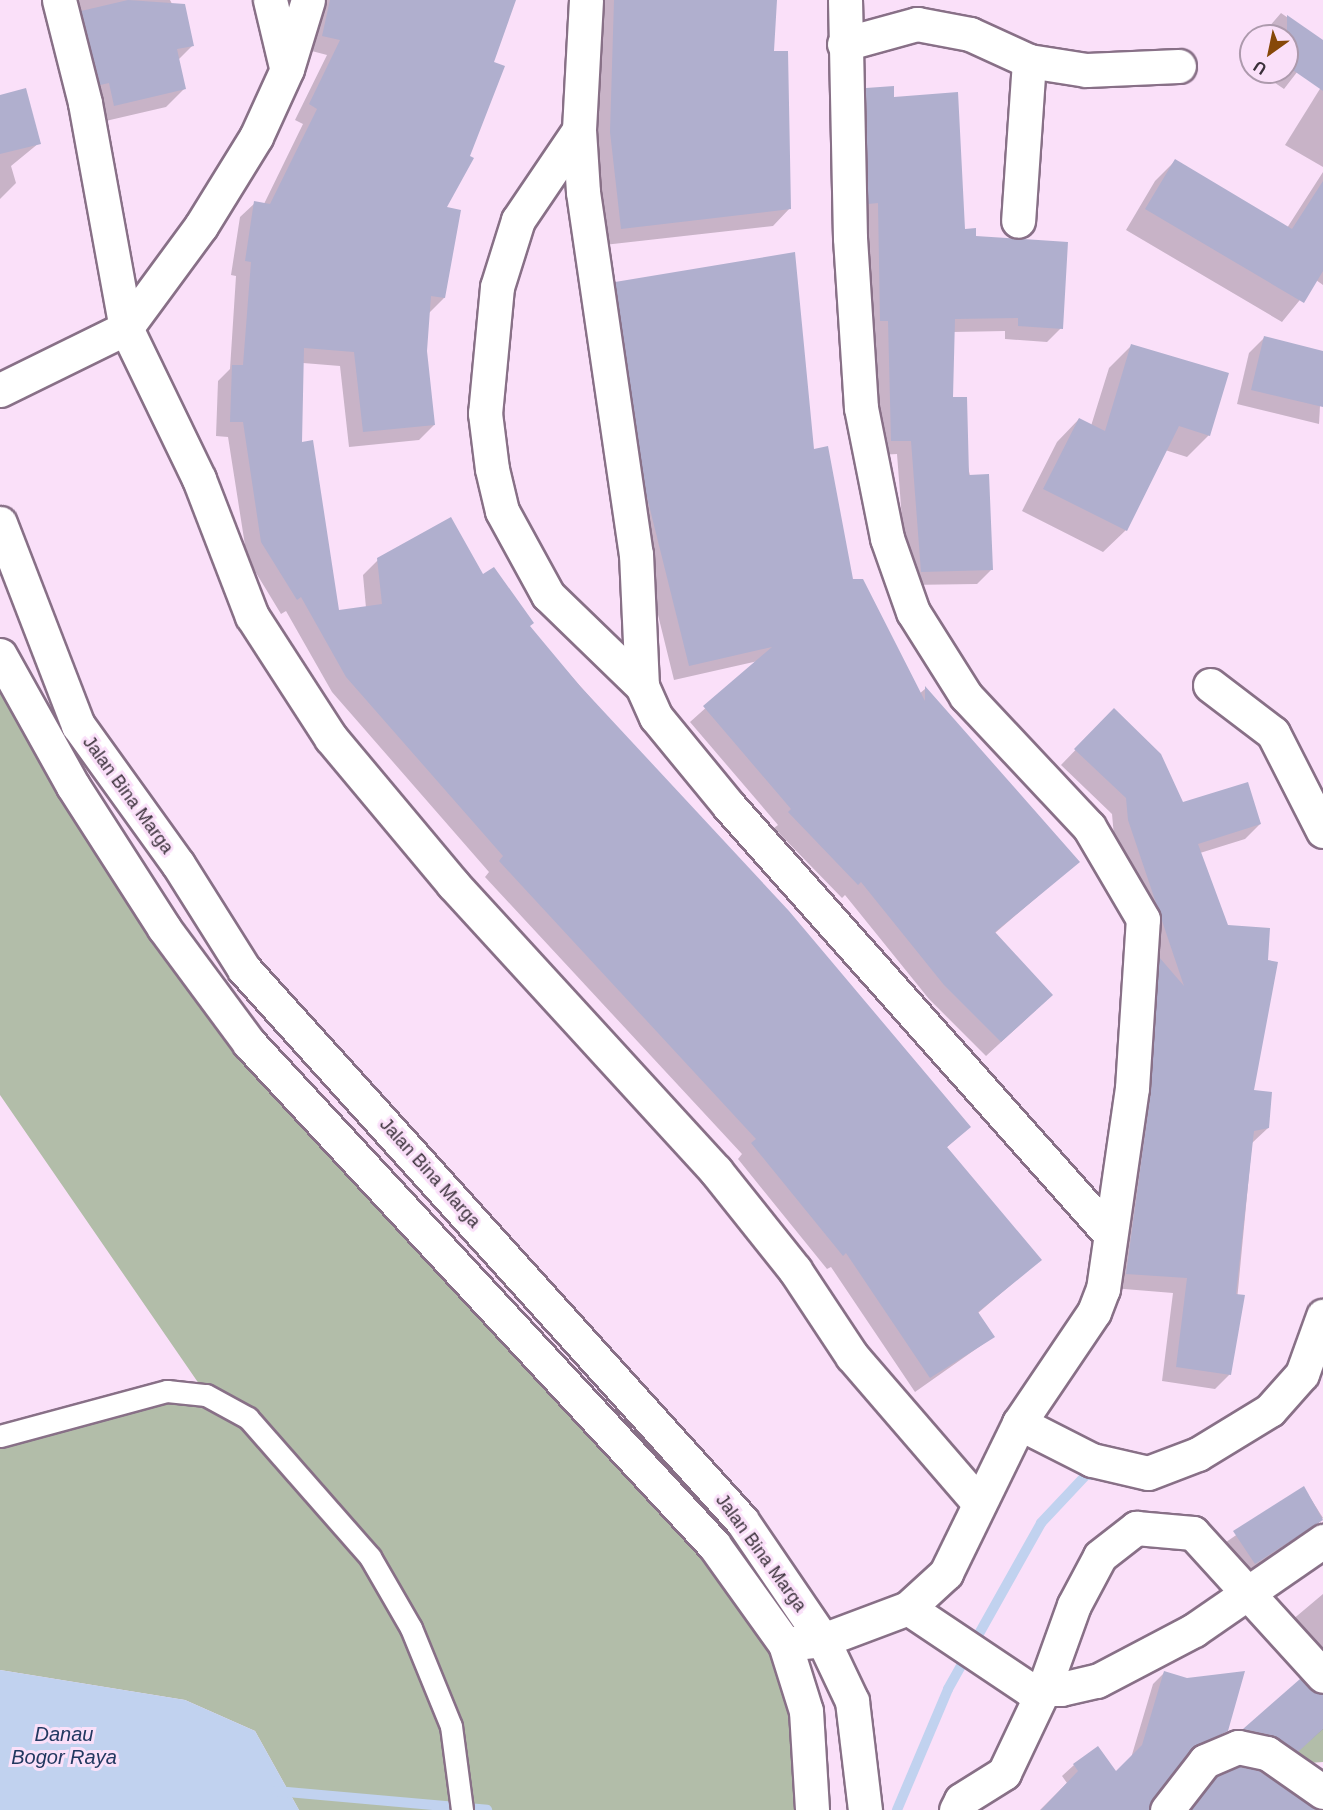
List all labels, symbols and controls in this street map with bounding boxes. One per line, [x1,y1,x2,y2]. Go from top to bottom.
north arrow [1239,24,1299,84]
text: U [1251,58,1269,78]
street label: Jalan Bina Marga [78,732,178,858]
street label: Jalan Bina Marga [375,1114,485,1232]
street label: Jalan Bina Marga [711,1490,811,1616]
water label: Danau Bogor Raya [11,1722,117,1769]

